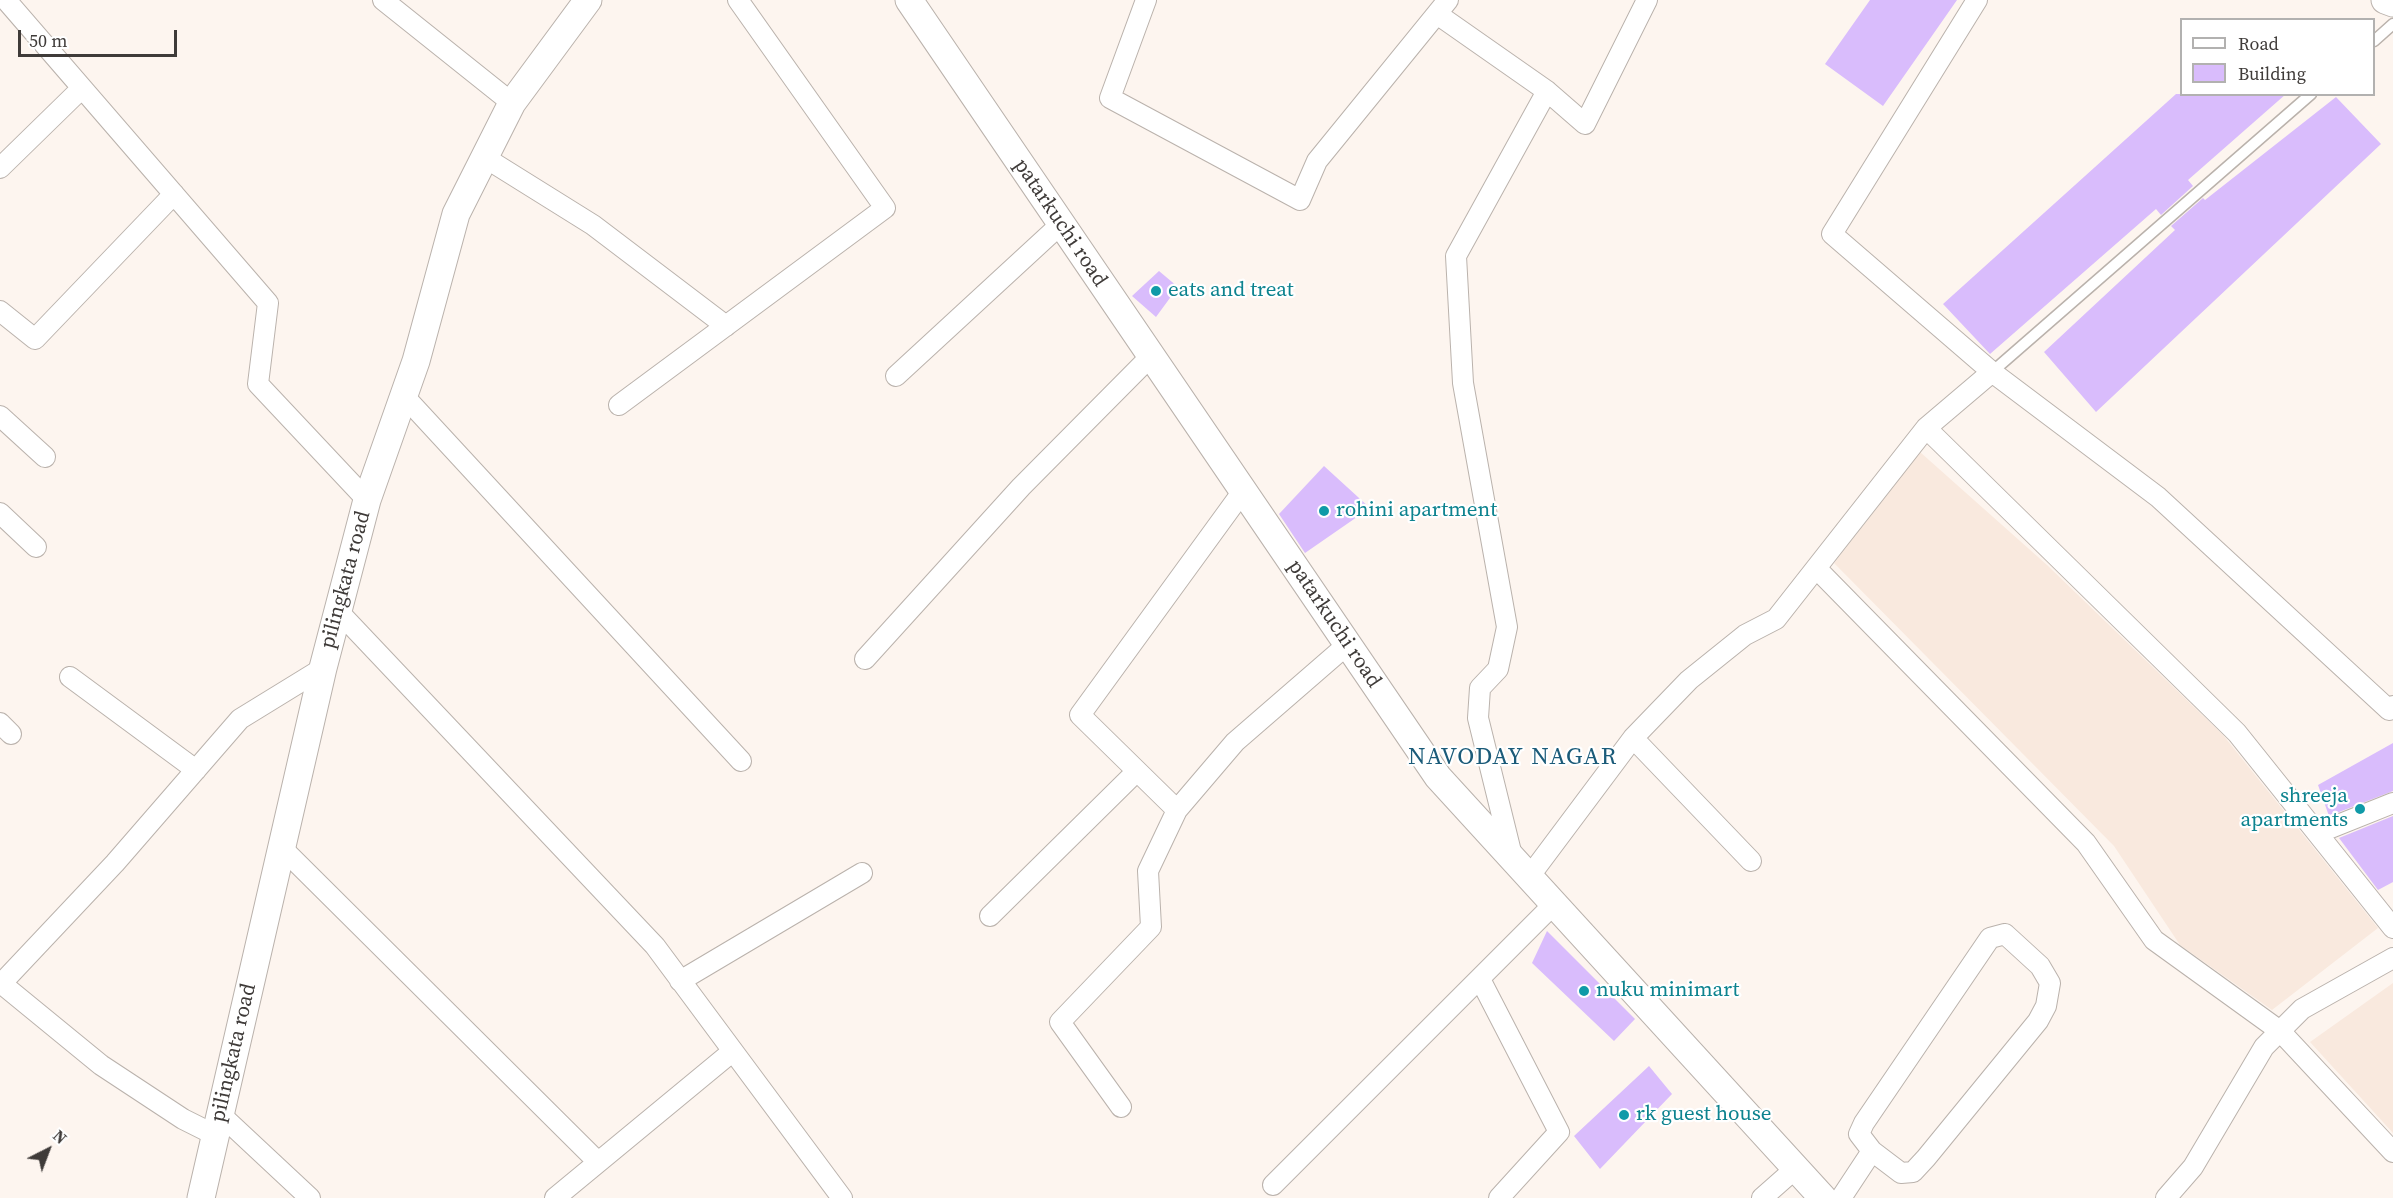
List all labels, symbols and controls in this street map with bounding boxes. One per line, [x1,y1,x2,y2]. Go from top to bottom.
scale bar [21,18,180,56]
legend [2180,18,2375,96]
text: 50 m [29,28,67,53]
text: Road [2238,31,2279,56]
text: Building [2238,61,2306,86]
street label: patarkuchi road [1008,154,1112,292]
place label: eats and treat [1168,278,1294,304]
marker: eats and treat [1149,284,1163,298]
place label: rohini apartment [1336,498,1497,524]
marker: rohini apartment [1317,504,1331,518]
street label: pilingkata road [315,508,377,652]
street label: patarkuchi road [1282,555,1386,693]
district label: NAVODAY NAGAR [1408,744,1618,772]
place label: shreeja apartments [2241,784,2348,834]
marker: shreeja apartments [2353,802,2367,816]
place label: nuku minimart [1596,978,1739,1004]
street label: pilingkata road [206,981,262,1125]
marker: nuku minimart [1577,984,1591,998]
place label: rk guest house [1636,1102,1771,1128]
marker: rk guest house [1617,1108,1631,1122]
north arrow [18,1120,78,1180]
text: N [48,1125,72,1149]

